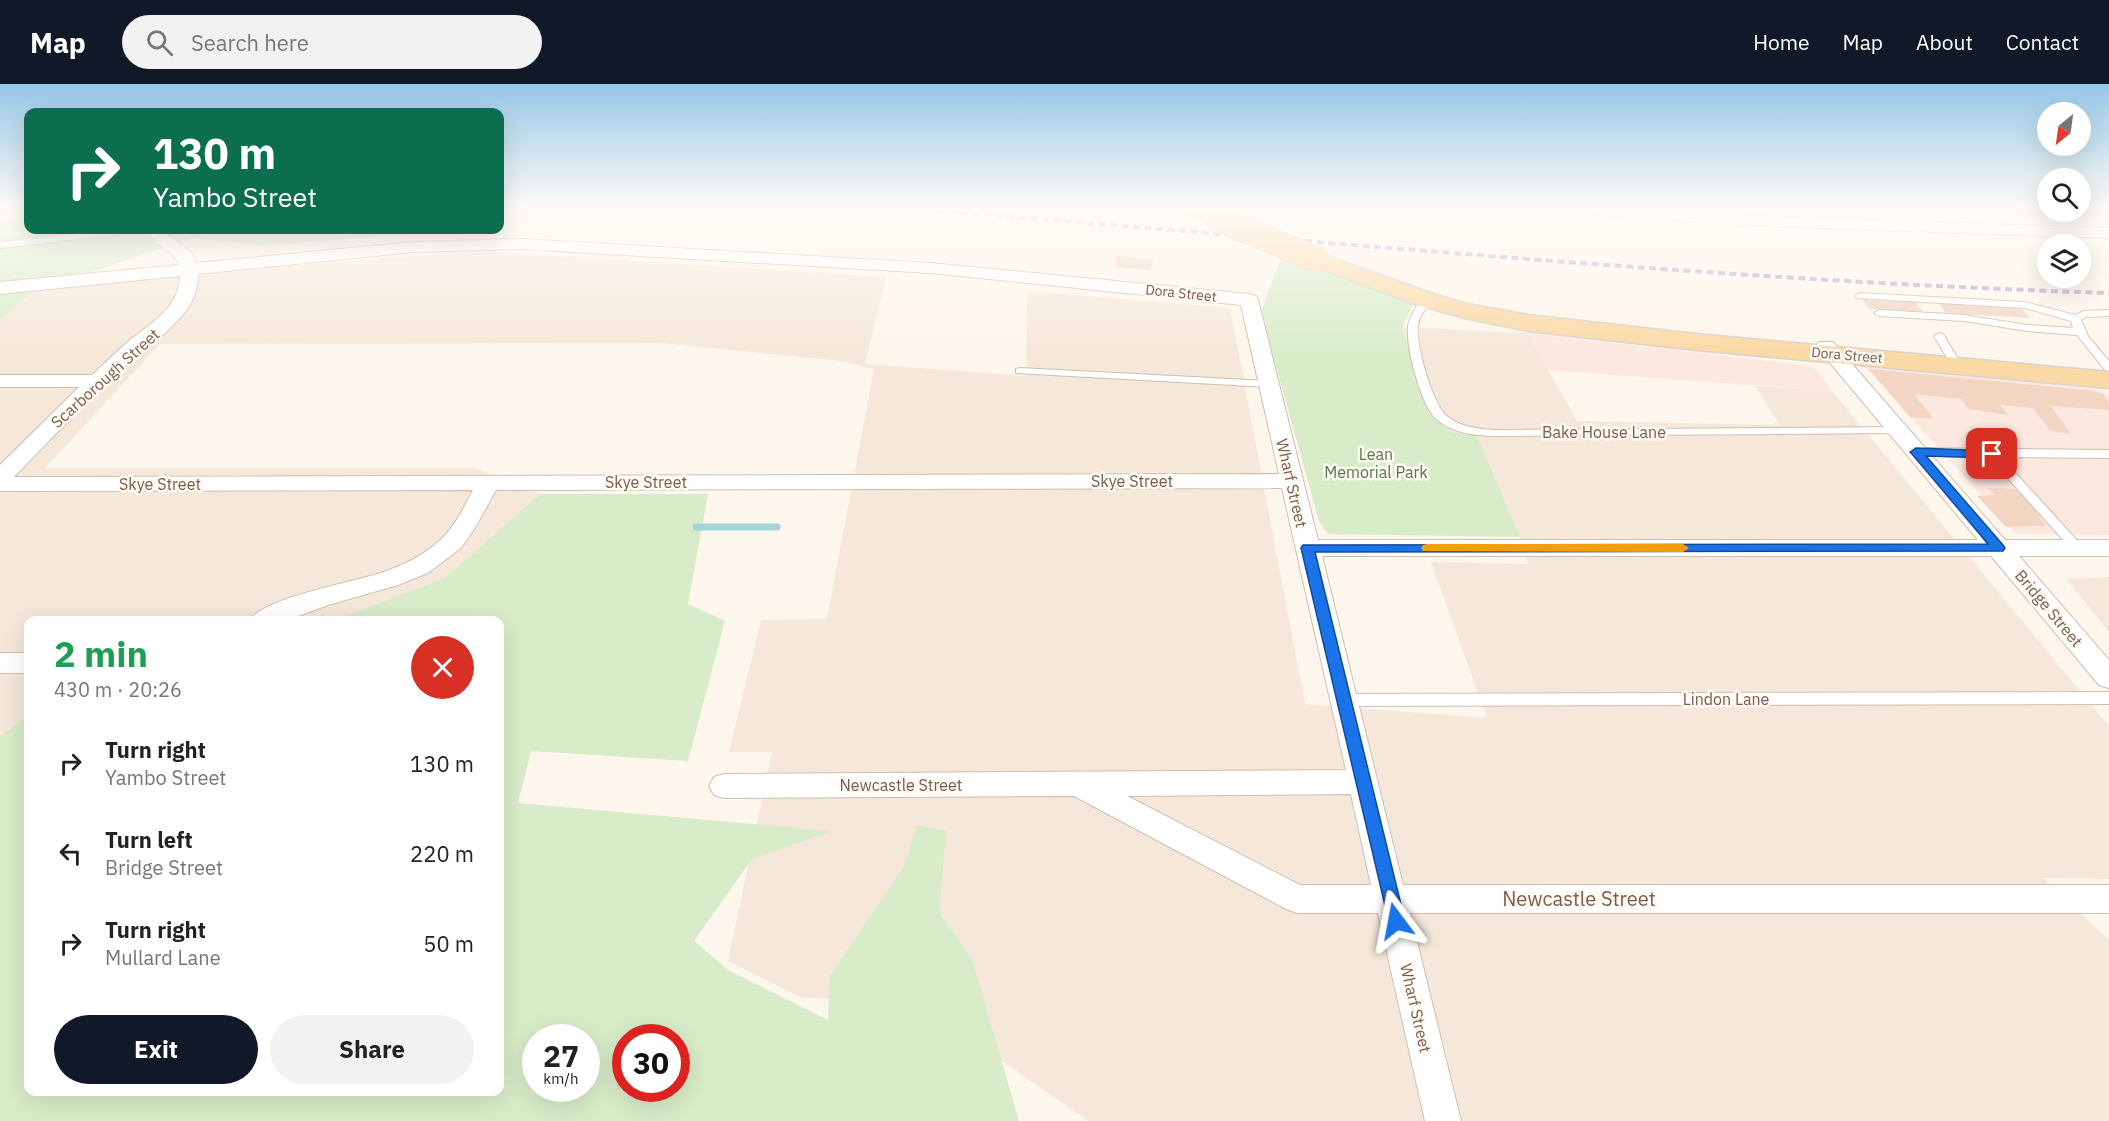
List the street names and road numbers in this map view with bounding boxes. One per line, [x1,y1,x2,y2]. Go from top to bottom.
street label: Dora Street [1145,280,1218,306]
street label: Scarborough Street [47,324,163,432]
street label: Dora Street [1811,343,1883,367]
street label: Bake House Lane [1542,422,1666,442]
street label: Wharf Street [1272,437,1312,529]
street label: Skye Street [1091,471,1173,491]
street label: Skye Street [605,472,687,492]
street label: Skye Street [119,474,201,494]
street label: Bridge Street [2011,565,2087,651]
street label: Lindon Lane [1683,689,1770,709]
street label: Newcastle Street [840,775,962,795]
street label: Newcastle Street [1502,885,1656,912]
street label: Wharf Street [1396,962,1436,1054]

